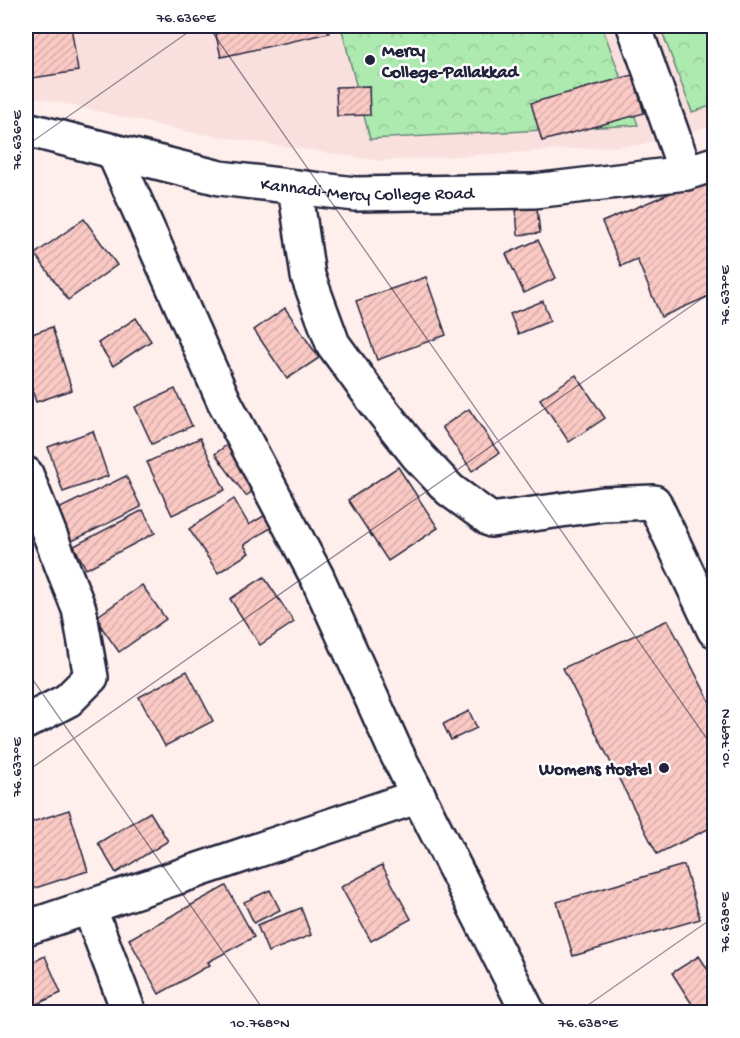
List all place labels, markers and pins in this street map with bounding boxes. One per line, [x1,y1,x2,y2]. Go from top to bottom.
place label: Mercy College-Pallakkad [381,42,520,84]
marker: Mercy College-Pallakkad [363,53,377,67]
place label: Womens Hostel [538,760,652,781]
marker: Womens Hostel [657,761,671,775]

